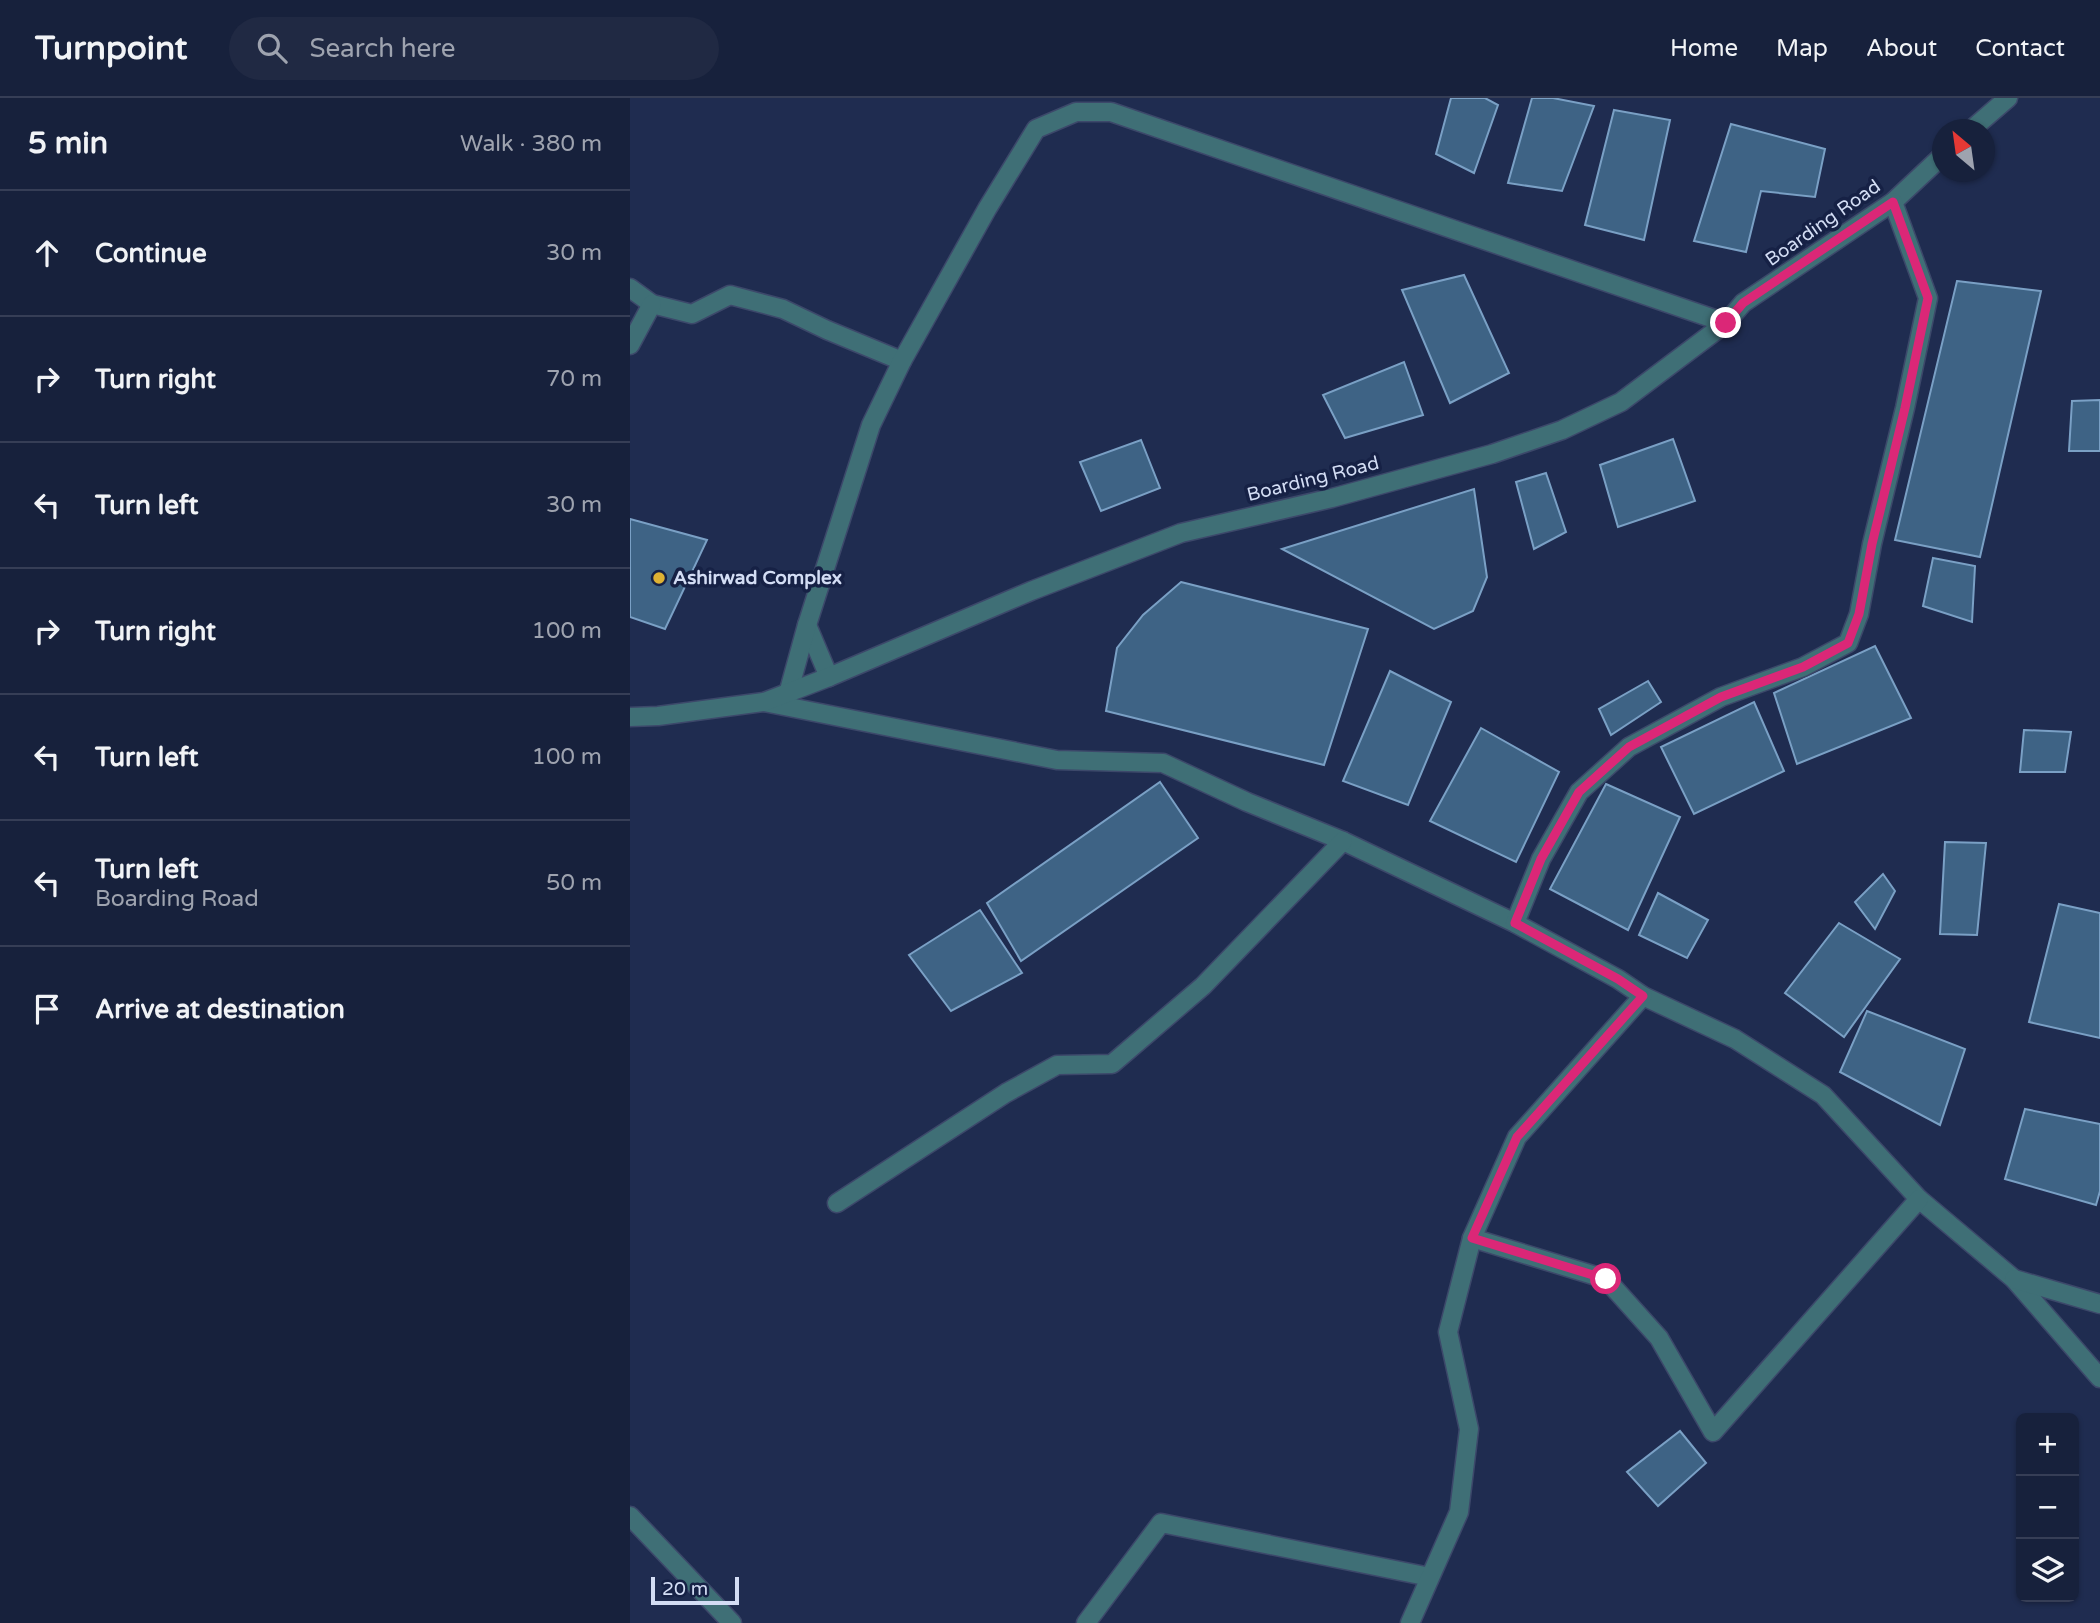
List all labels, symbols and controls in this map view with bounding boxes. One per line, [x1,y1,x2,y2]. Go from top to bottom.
search box [229,17,719,80]
text: Turnpoint [35,29,187,68]
icon: search [253,29,291,67]
text: Search here [309,33,456,64]
text: Home [1670,34,1738,63]
text: Map [1776,34,1828,63]
text: About [1866,34,1937,63]
text: Contact [1975,34,2065,63]
north arrow [1932,119,1995,182]
text: 5 min [28,125,108,162]
text: Walk · 380 m [460,130,602,158]
street label: Boarding Road [1761,175,1885,271]
icon: ahead [28,234,66,272]
text: Continue [95,238,207,269]
text: 30 m [546,239,602,267]
route end [1710,307,1741,338]
icon: right [28,360,66,398]
text: Turn right [95,364,216,395]
text: 70 m [546,365,602,393]
street label: Boarding Road [1245,452,1381,506]
icon: left [28,486,66,524]
text: Turn left [95,490,198,521]
text: 30 m [546,491,602,519]
place label: Ashirwad Complex [673,567,842,590]
marker: Ashirwad Complex [651,570,667,586]
icon: right [28,612,66,650]
text: Turn right [95,616,216,647]
text: 100 m [532,617,602,645]
icon: left [28,738,66,776]
text: Turn left [95,742,198,773]
text: 100 m [532,743,602,771]
text: Turn left [95,854,198,885]
icon: left [28,864,66,902]
text: 50 m [546,869,602,897]
text: Boarding Road [95,885,259,913]
icon: arrive [28,990,66,1028]
text: Arrive at destination [95,994,345,1025]
route start [1590,1263,1621,1294]
map controls [2016,1413,2079,1602]
button: + [2016,1413,2079,1476]
button: − [2016,1476,2079,1539]
button: layers [2016,1539,2079,1602]
scale bar [651,1574,738,1606]
text: 20 m [662,1578,708,1600]

